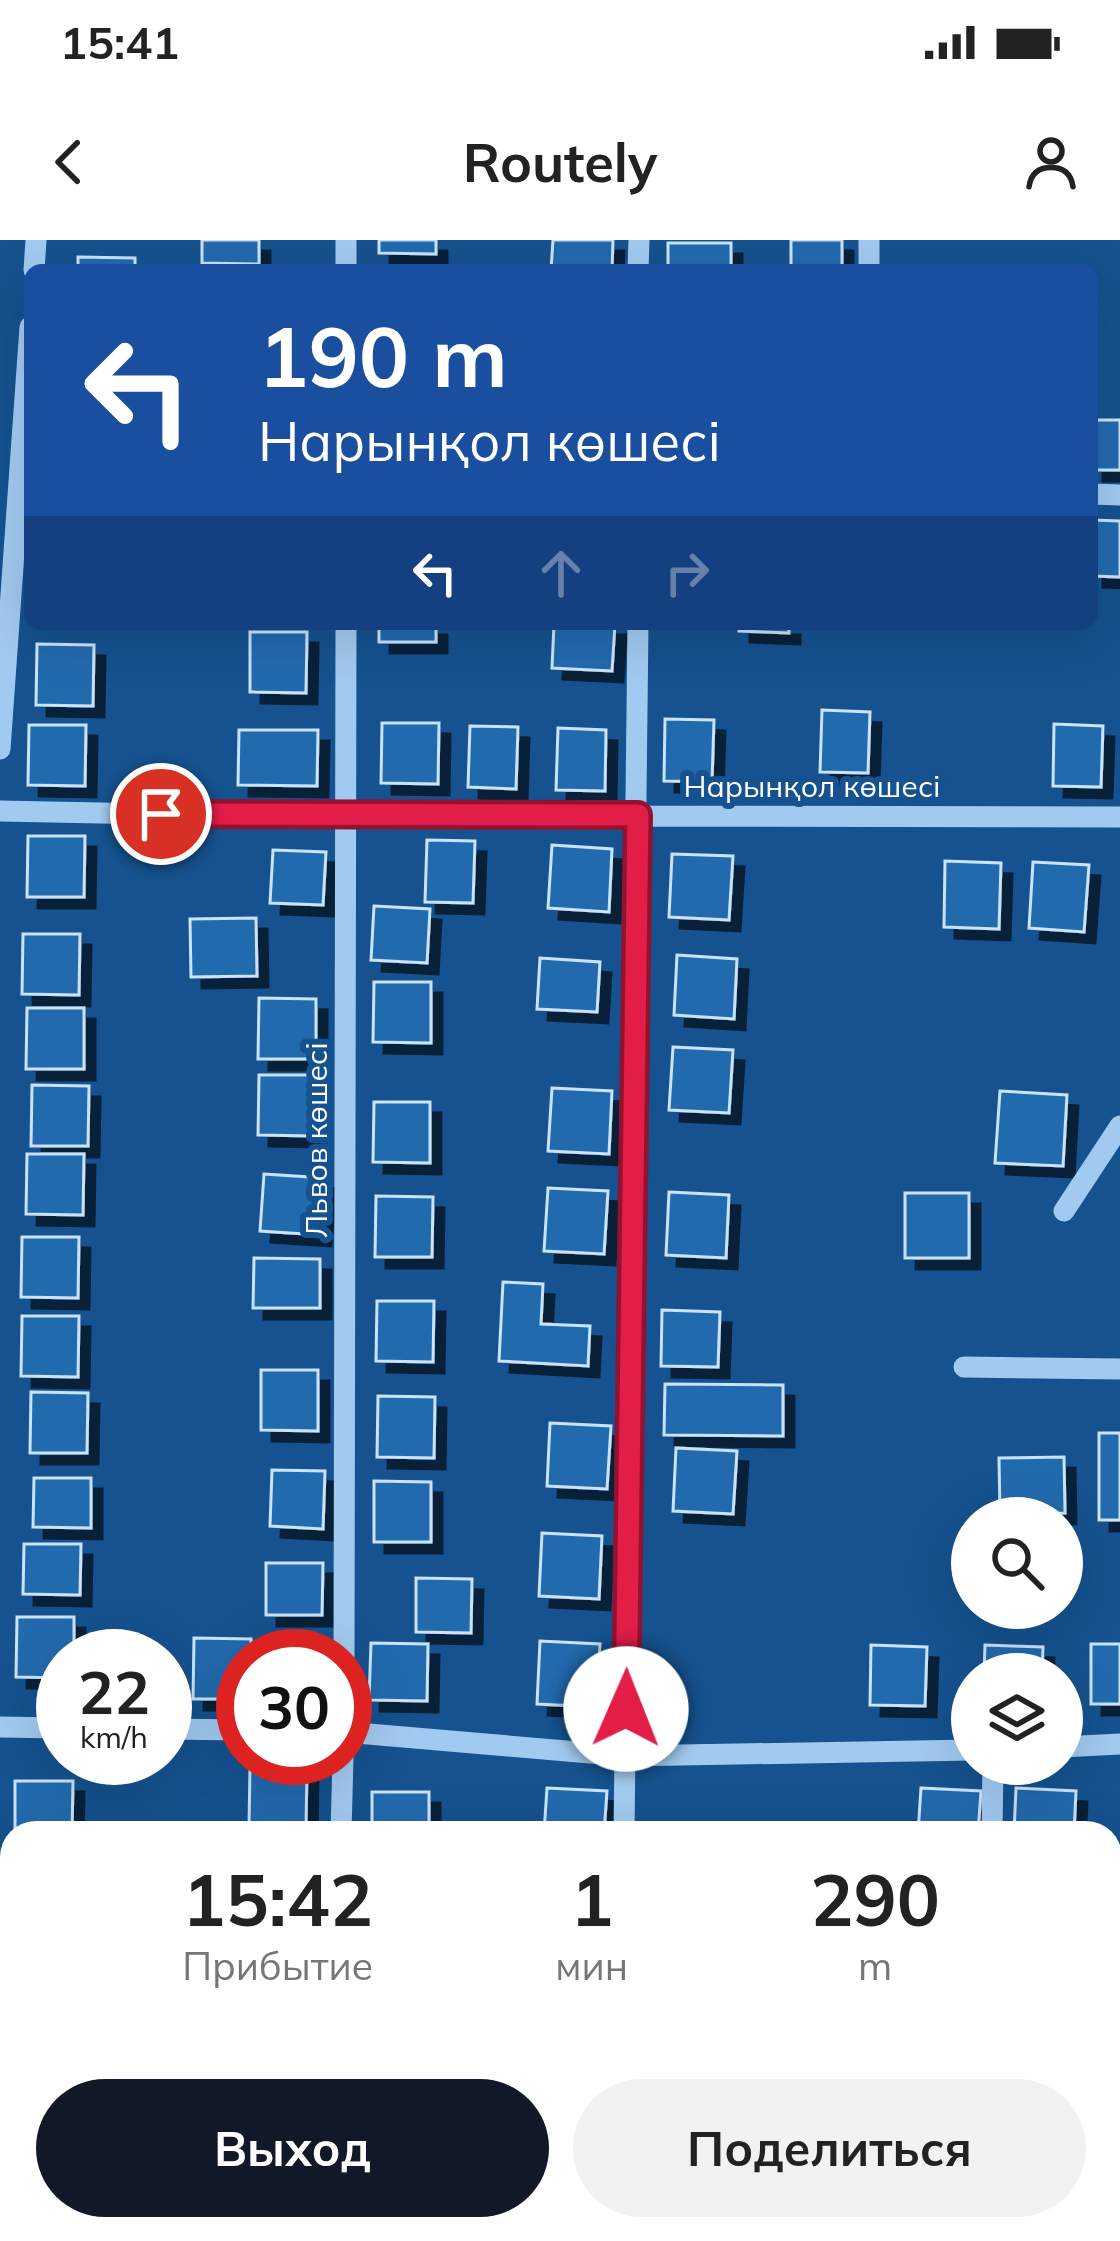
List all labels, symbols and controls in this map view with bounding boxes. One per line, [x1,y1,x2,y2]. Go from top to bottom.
text: 15:41 [60,14,179,70]
text: Routely [463,128,657,196]
icon: back [36,129,102,195]
icon: person [1018,129,1084,195]
text: 190 m [258,303,508,408]
icon: left [60,312,216,468]
text: Нарынқол көшесі [258,407,721,475]
icon: left [402,540,468,606]
icon: ahead [528,540,594,606]
icon: right [654,540,720,606]
pin [110,763,212,865]
street label: Нарынқол көшесі [683,767,941,805]
icon: arrive [128,781,194,847]
street label: Львов көшесі [297,1042,335,1238]
map controls [951,1497,1083,1785]
button: search [951,1497,1083,1629]
speed limit sign: 30 [216,1629,372,1785]
position arrow [563,1646,689,1772]
button: layers [951,1653,1083,1785]
text: 22 [78,1654,150,1729]
text: km/h [80,1718,148,1756]
text: 15:42 [182,1854,373,1944]
text: 1 [570,1854,613,1944]
text: 290 [810,1854,940,1944]
text: Прибытие [182,1941,373,1990]
text: мин [555,1941,628,1990]
text: m [858,1941,892,1990]
button: Выход [36,2079,549,2217]
button: Поделиться [573,2079,1086,2217]

